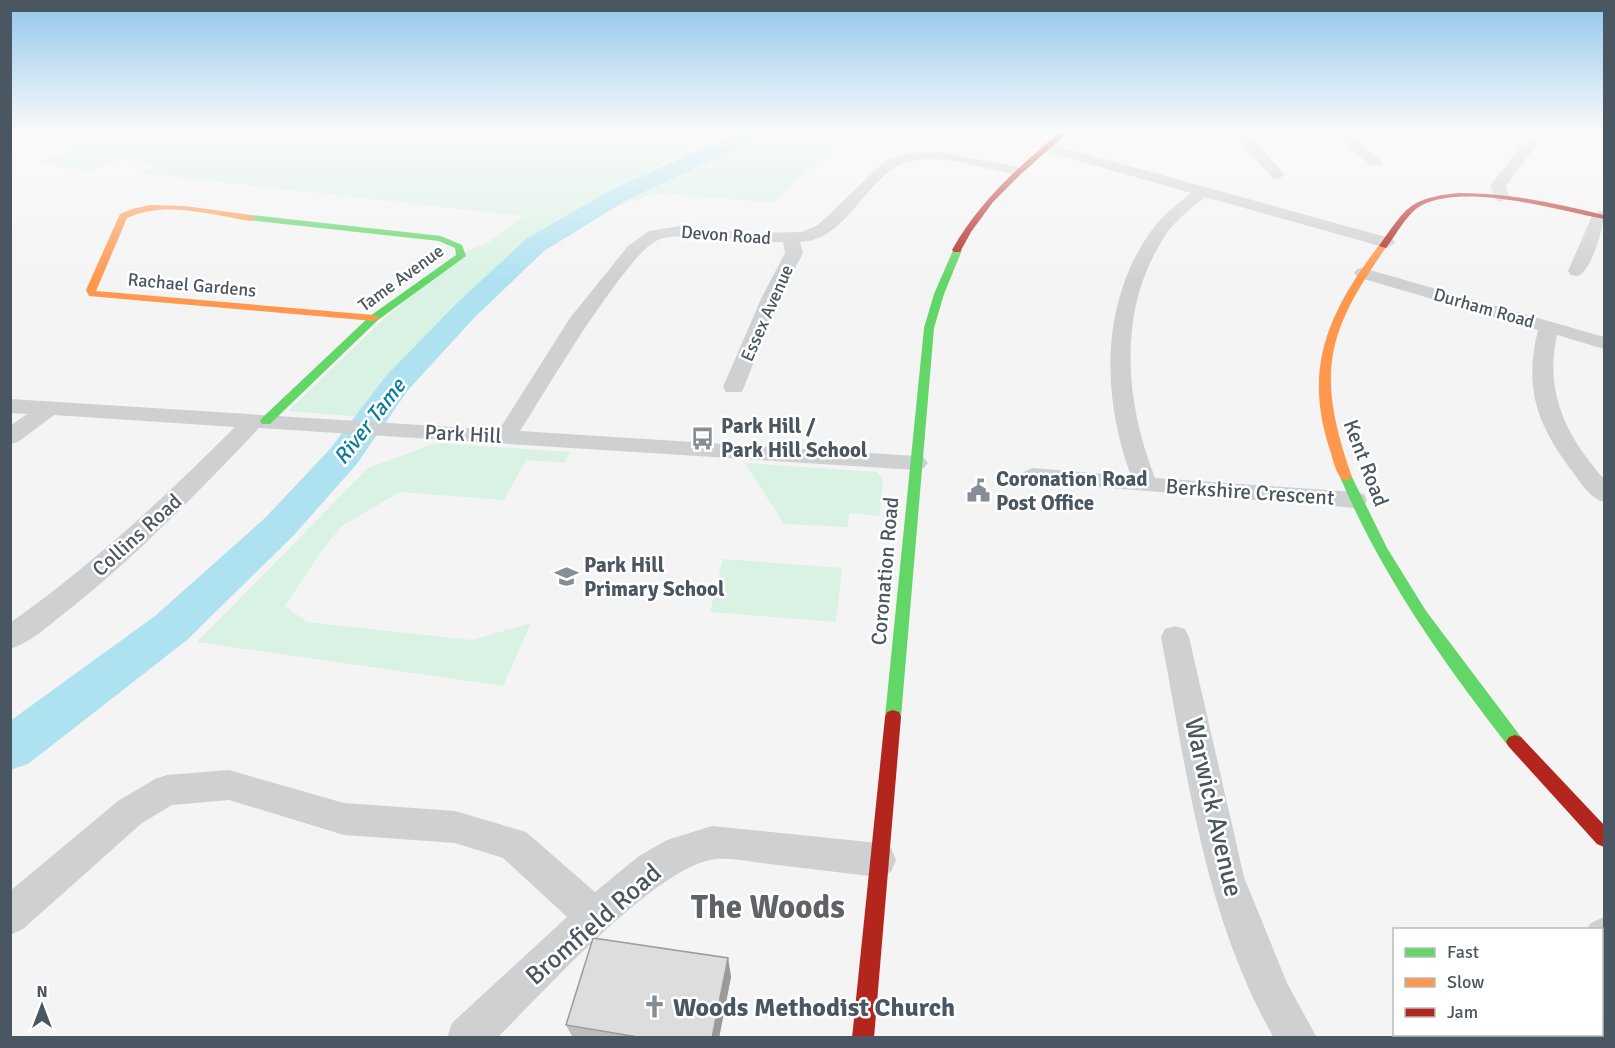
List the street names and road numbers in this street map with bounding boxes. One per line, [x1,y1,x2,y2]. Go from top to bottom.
street label: Devon Road [680,221,772,249]
street label: Tame Avenue [354,240,448,316]
street label: Essex Avenue [736,261,798,365]
street label: Rachael Gardens [127,268,257,302]
street label: Durham Road [1431,283,1537,333]
street label: Kent Road [1338,416,1394,510]
street label: Park Hill [424,419,502,449]
street label: Berkshire Crescent [1165,473,1335,511]
street label: Collins Road [87,488,187,582]
street label: Coronation Road [866,496,904,646]
street label: Warwick Avenue [1177,714,1249,900]
street label: Bromfield Road [519,857,668,992]

